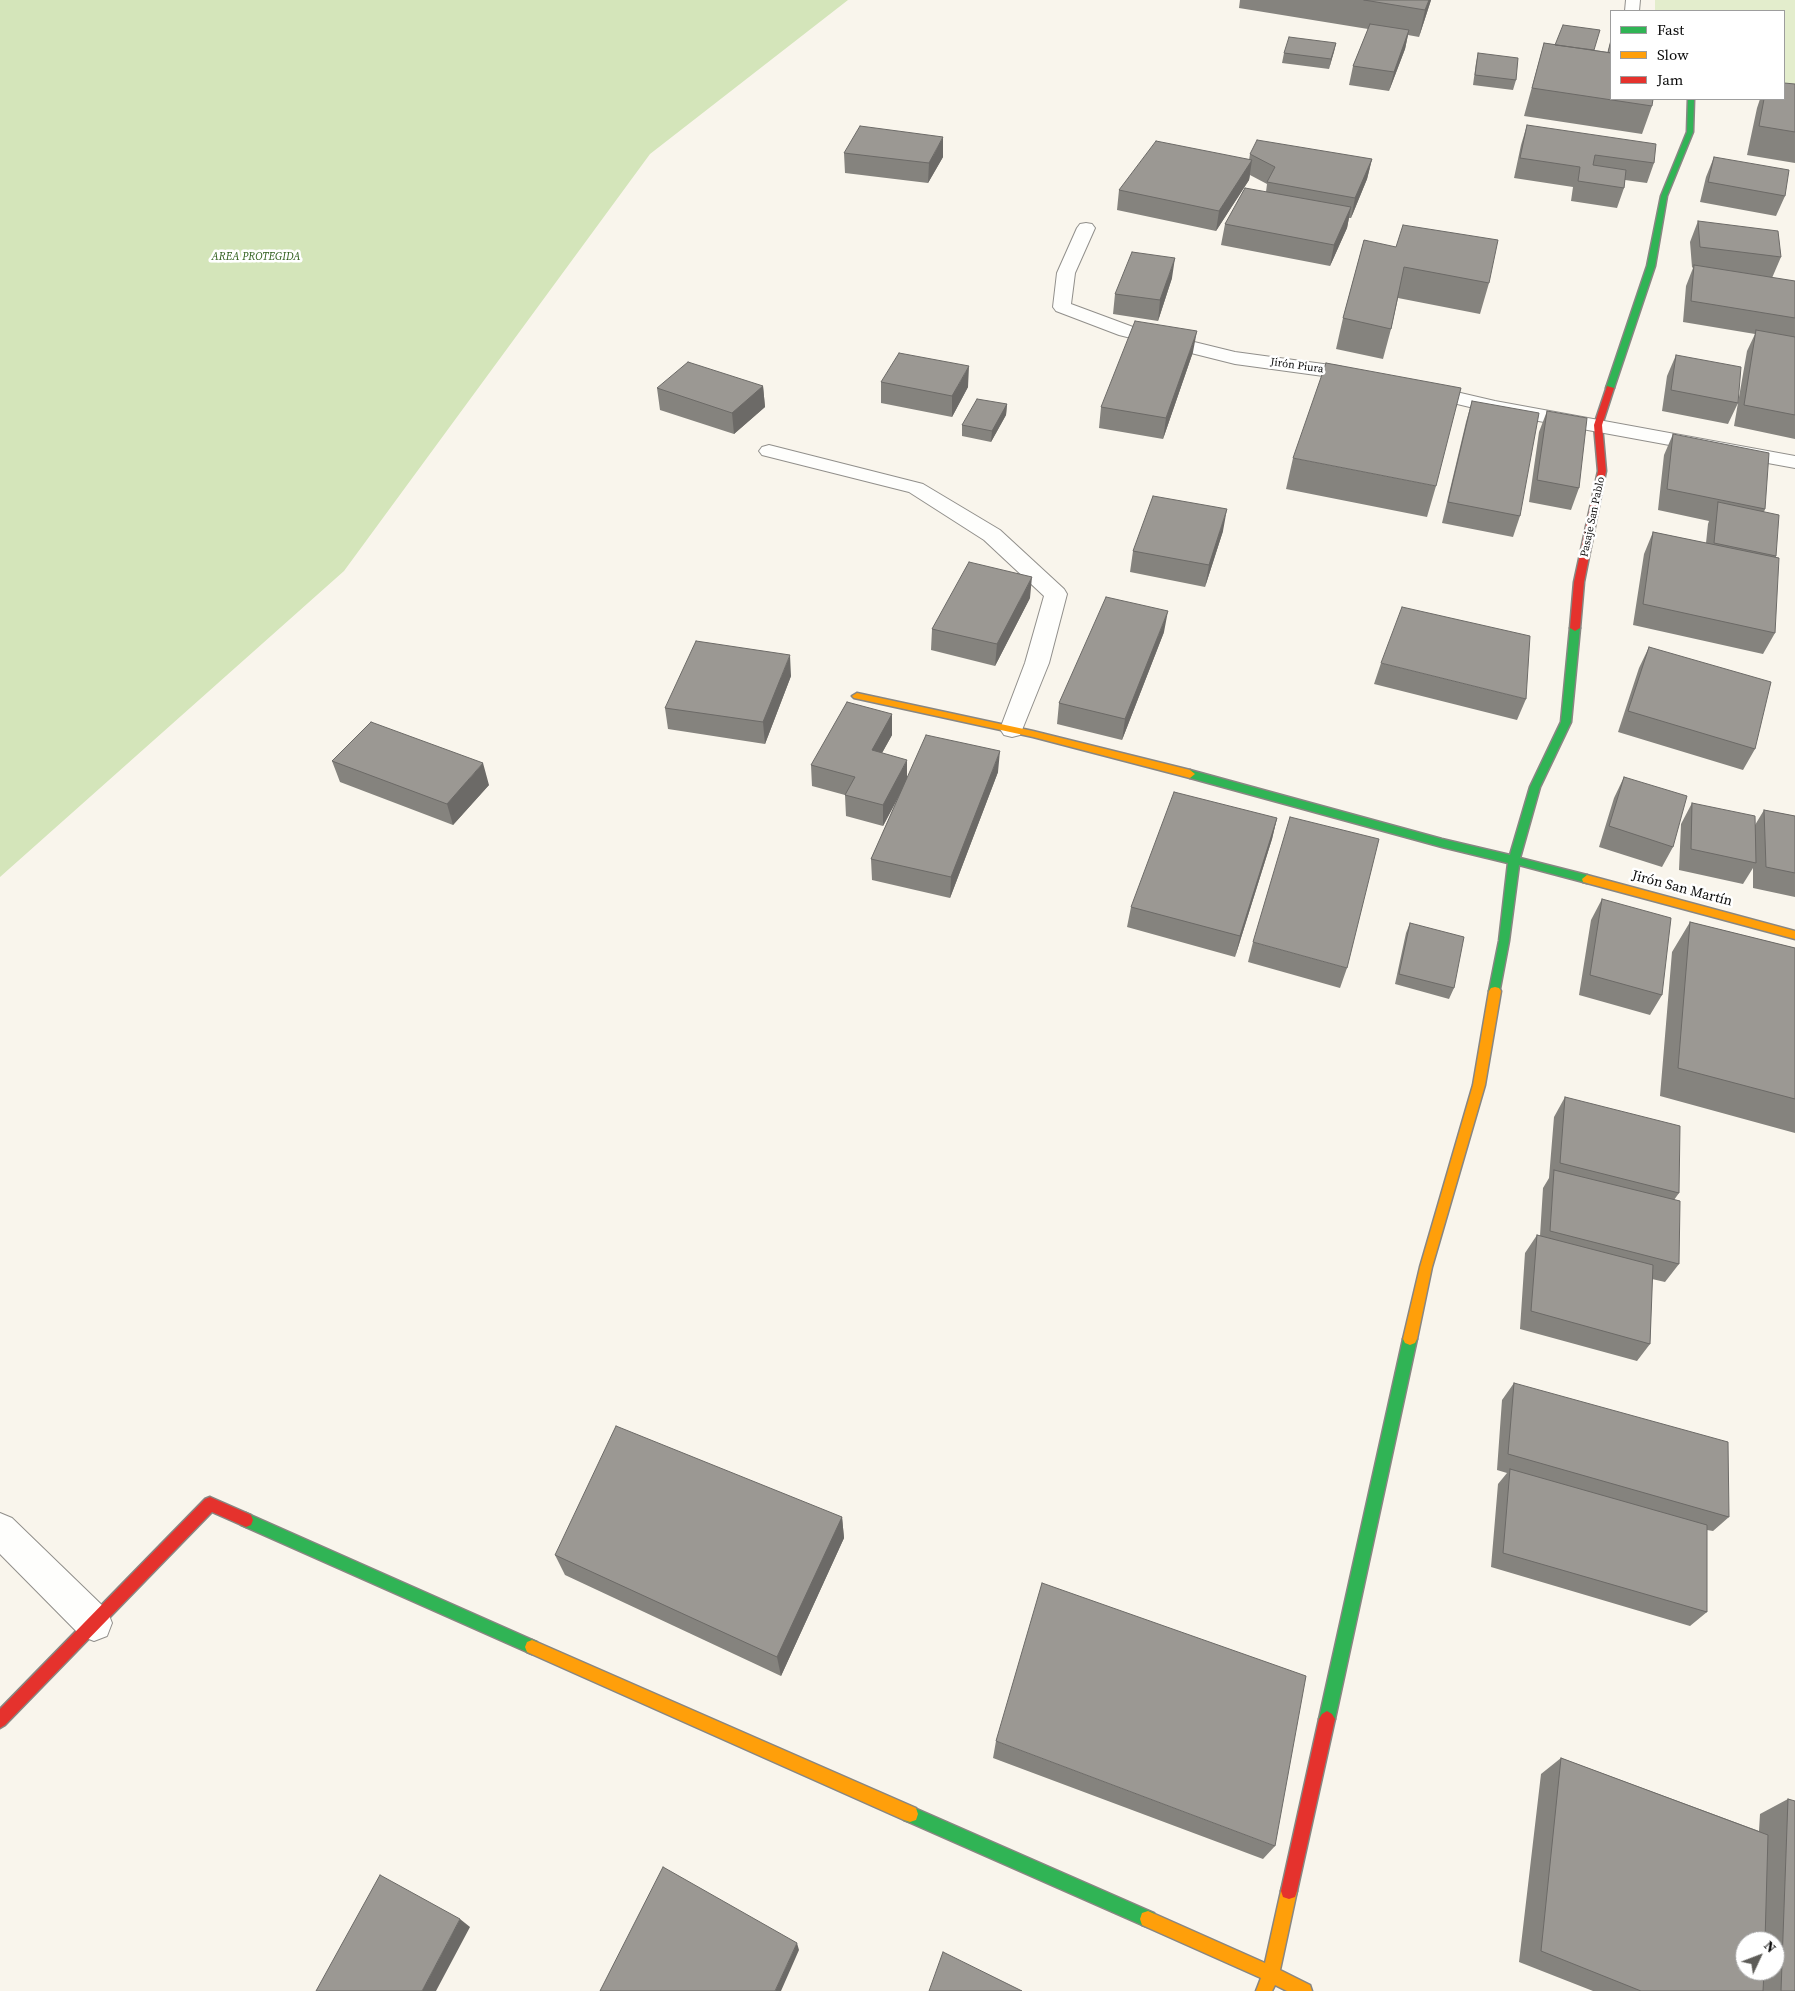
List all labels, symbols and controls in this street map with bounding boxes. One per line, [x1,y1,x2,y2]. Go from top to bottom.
legend [1610,10,1785,100]
text: Fast [1657,19,1684,40]
text: Slow [1657,44,1689,65]
text: Jam [1657,69,1683,90]
park label: AREA PROTEGIDA [211,250,301,264]
street label: Jirón Piura [1270,356,1324,376]
street label: Pasaje San Pablo [1578,476,1608,558]
street label: Jirón San Martín [1630,868,1734,910]
north arrow [1735,1931,1785,1981]
text: N [1759,1936,1781,1957]

